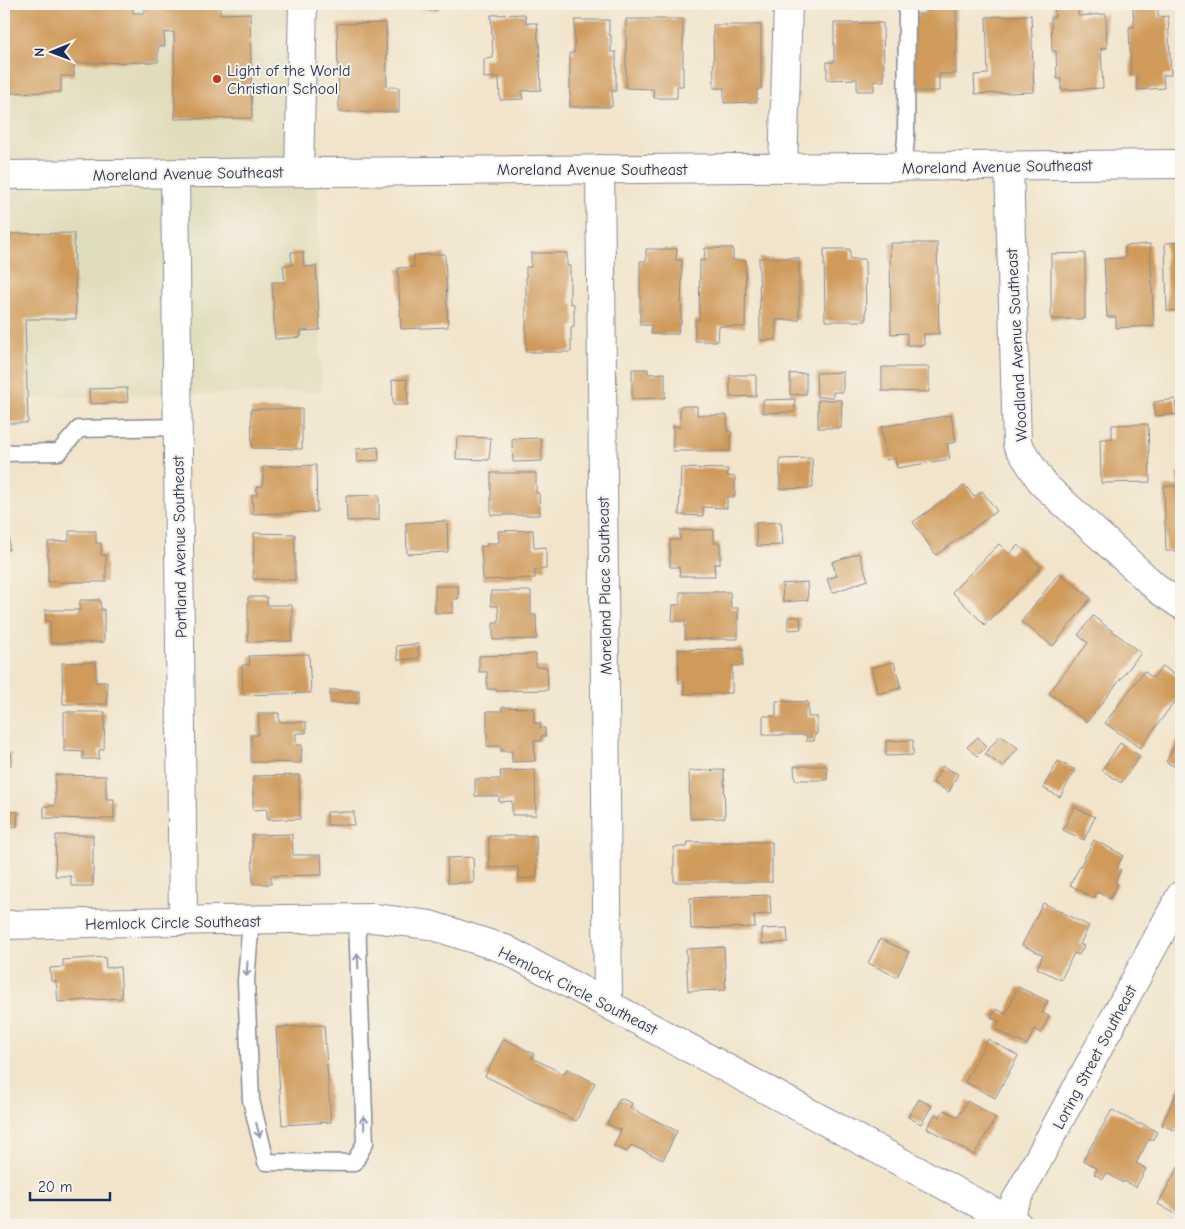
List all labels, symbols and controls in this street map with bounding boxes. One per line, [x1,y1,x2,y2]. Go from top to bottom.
north arrow [28,28,78,78]
text: N [31,48,48,57]
place label: Light of the World Christian School [227,62,350,98]
marker: Light of the World Christian School [211,73,223,85]
street label: Moreland Avenue Southeast [902,156,1093,178]
street label: Moreland Avenue Southeast [497,161,688,179]
street label: Moreland Avenue Southeast [93,163,284,185]
street label: Woodland Avenue Southeast [1003,248,1031,442]
street label: Portland Avenue Southeast [169,455,191,638]
street label: Moreland Place Southeast [594,496,616,675]
street label: Hemlock Circle Southeast [85,912,261,934]
street label: Hemlock Circle Southeast [495,943,660,1039]
one-way arrow [354,953,363,969]
one-way arrow [242,960,251,976]
street label: Loring Street Southeast [1049,982,1141,1133]
one-way arrow [359,1115,369,1132]
one-way arrow [254,1122,264,1138]
scale bar [30,1169,110,1201]
text: 20 m [38,1178,72,1196]

